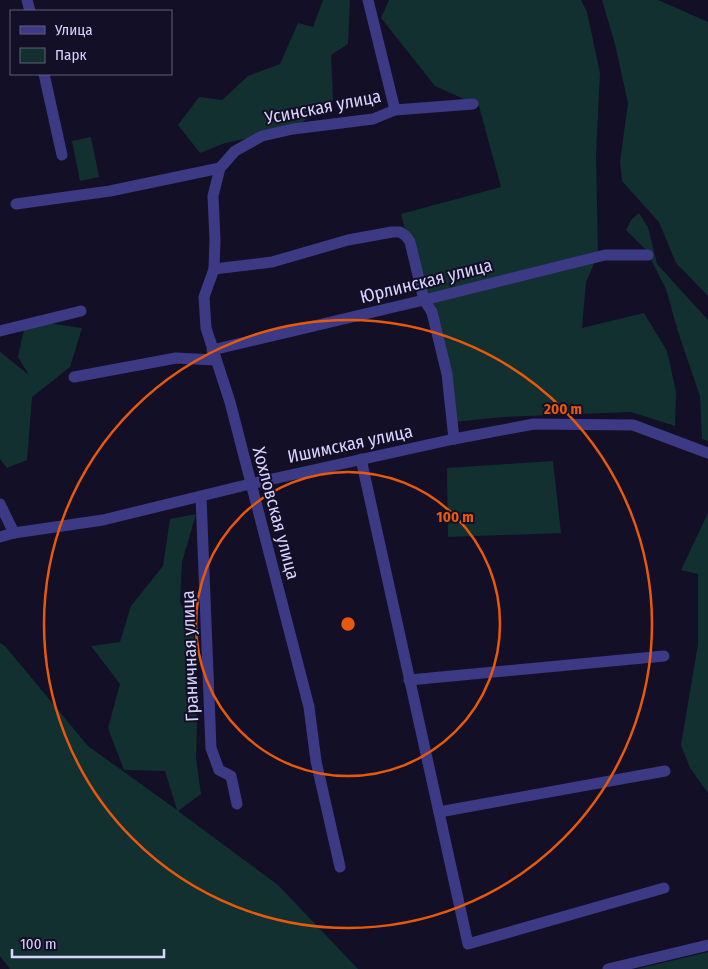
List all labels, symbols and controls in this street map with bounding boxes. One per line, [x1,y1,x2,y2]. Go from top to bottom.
legend [10,10,172,75]
text: Улица [54,21,93,39]
text: Парк [55,46,86,64]
street label: Усинская улица [262,85,383,129]
street label: Юрлинская улица [358,254,495,308]
text: 200 m [543,400,582,418]
street label: Ишимская улица [285,420,415,468]
street label: Хохловская улица [248,444,304,582]
text: 100 m [436,508,474,526]
street label: Граничная улица [177,590,203,722]
centre of rings [339,615,357,633]
scale bar [12,926,165,958]
text: 100 m [20,935,57,953]

